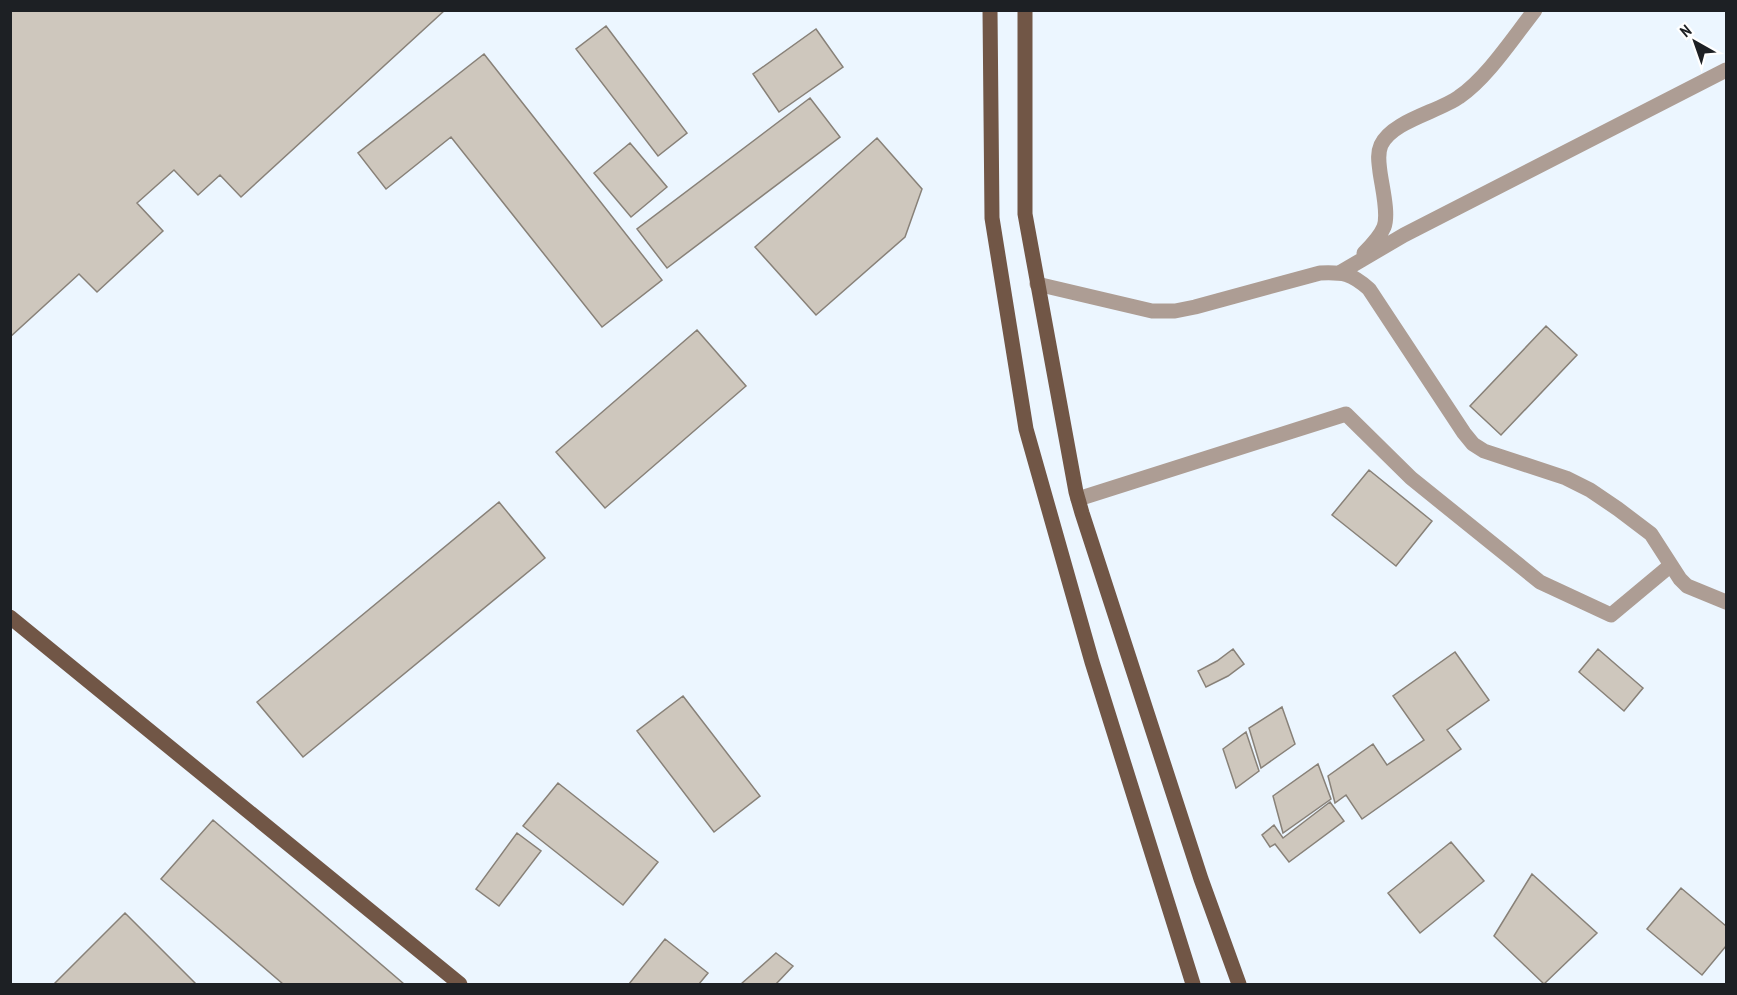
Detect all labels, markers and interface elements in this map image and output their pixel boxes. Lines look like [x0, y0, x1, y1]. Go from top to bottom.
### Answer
north arrow [1665, 12, 1725, 72]
text: N [1676, 20, 1695, 41]

